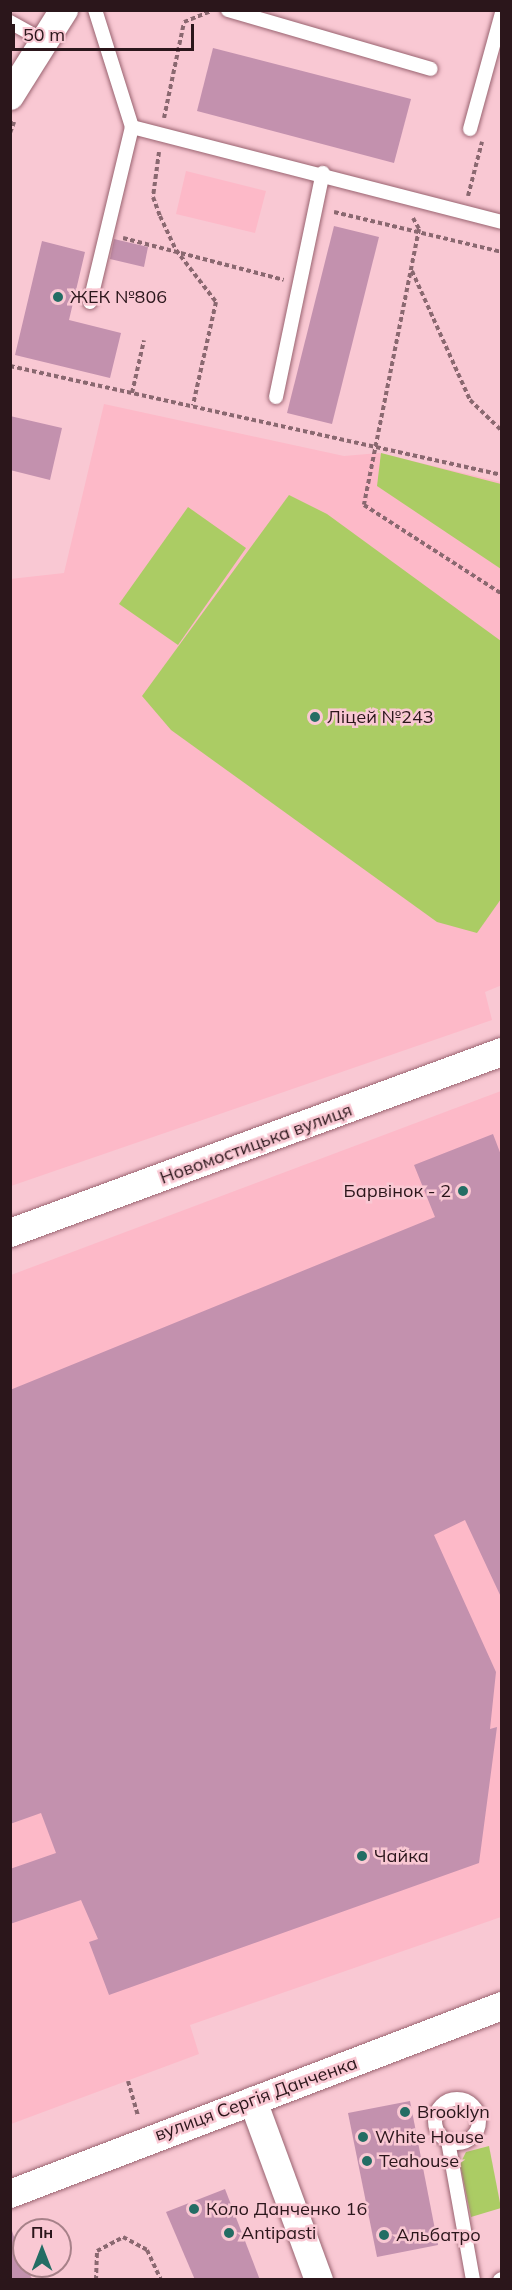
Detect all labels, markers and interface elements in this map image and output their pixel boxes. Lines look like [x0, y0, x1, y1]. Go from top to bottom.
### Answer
scale bar [15, 12, 196, 50]
text: 50 m [23, 23, 65, 46]
place label: ЖЕК №806 [70, 286, 167, 308]
marker: ЖЕК №806 [51, 290, 65, 304]
place label: Ліцей №243 [327, 706, 434, 728]
marker: Ліцей №243 [308, 710, 322, 724]
street label: Новомостицька вулиця [157, 1099, 355, 1189]
place label: Барвінок - 2 [344, 1180, 451, 1202]
marker: Барвінок - 2 [456, 1184, 470, 1198]
place label: Чайка [374, 1845, 429, 1867]
marker: Чайка [355, 1849, 369, 1863]
street label: вулиця Сергія Данченка [152, 2052, 360, 2146]
place label: Brooklyn [417, 2101, 490, 2123]
marker: Brooklyn [398, 2105, 412, 2119]
place label: White House [375, 2126, 484, 2148]
marker: White House [356, 2130, 370, 2144]
place label: Teahouse [379, 2150, 459, 2172]
marker: Teahouse [360, 2154, 374, 2168]
place label: Коло Данченко 16 [206, 2198, 367, 2220]
marker: Коло Данченко 16 [187, 2202, 201, 2216]
north arrow [12, 2218, 72, 2278]
text: Пн [31, 2222, 53, 2242]
place label: Antipasti [241, 2222, 316, 2244]
place label: Альбатро [396, 2224, 481, 2246]
marker: Antipasti [222, 2226, 236, 2240]
marker: Альбатро [377, 2228, 391, 2242]

